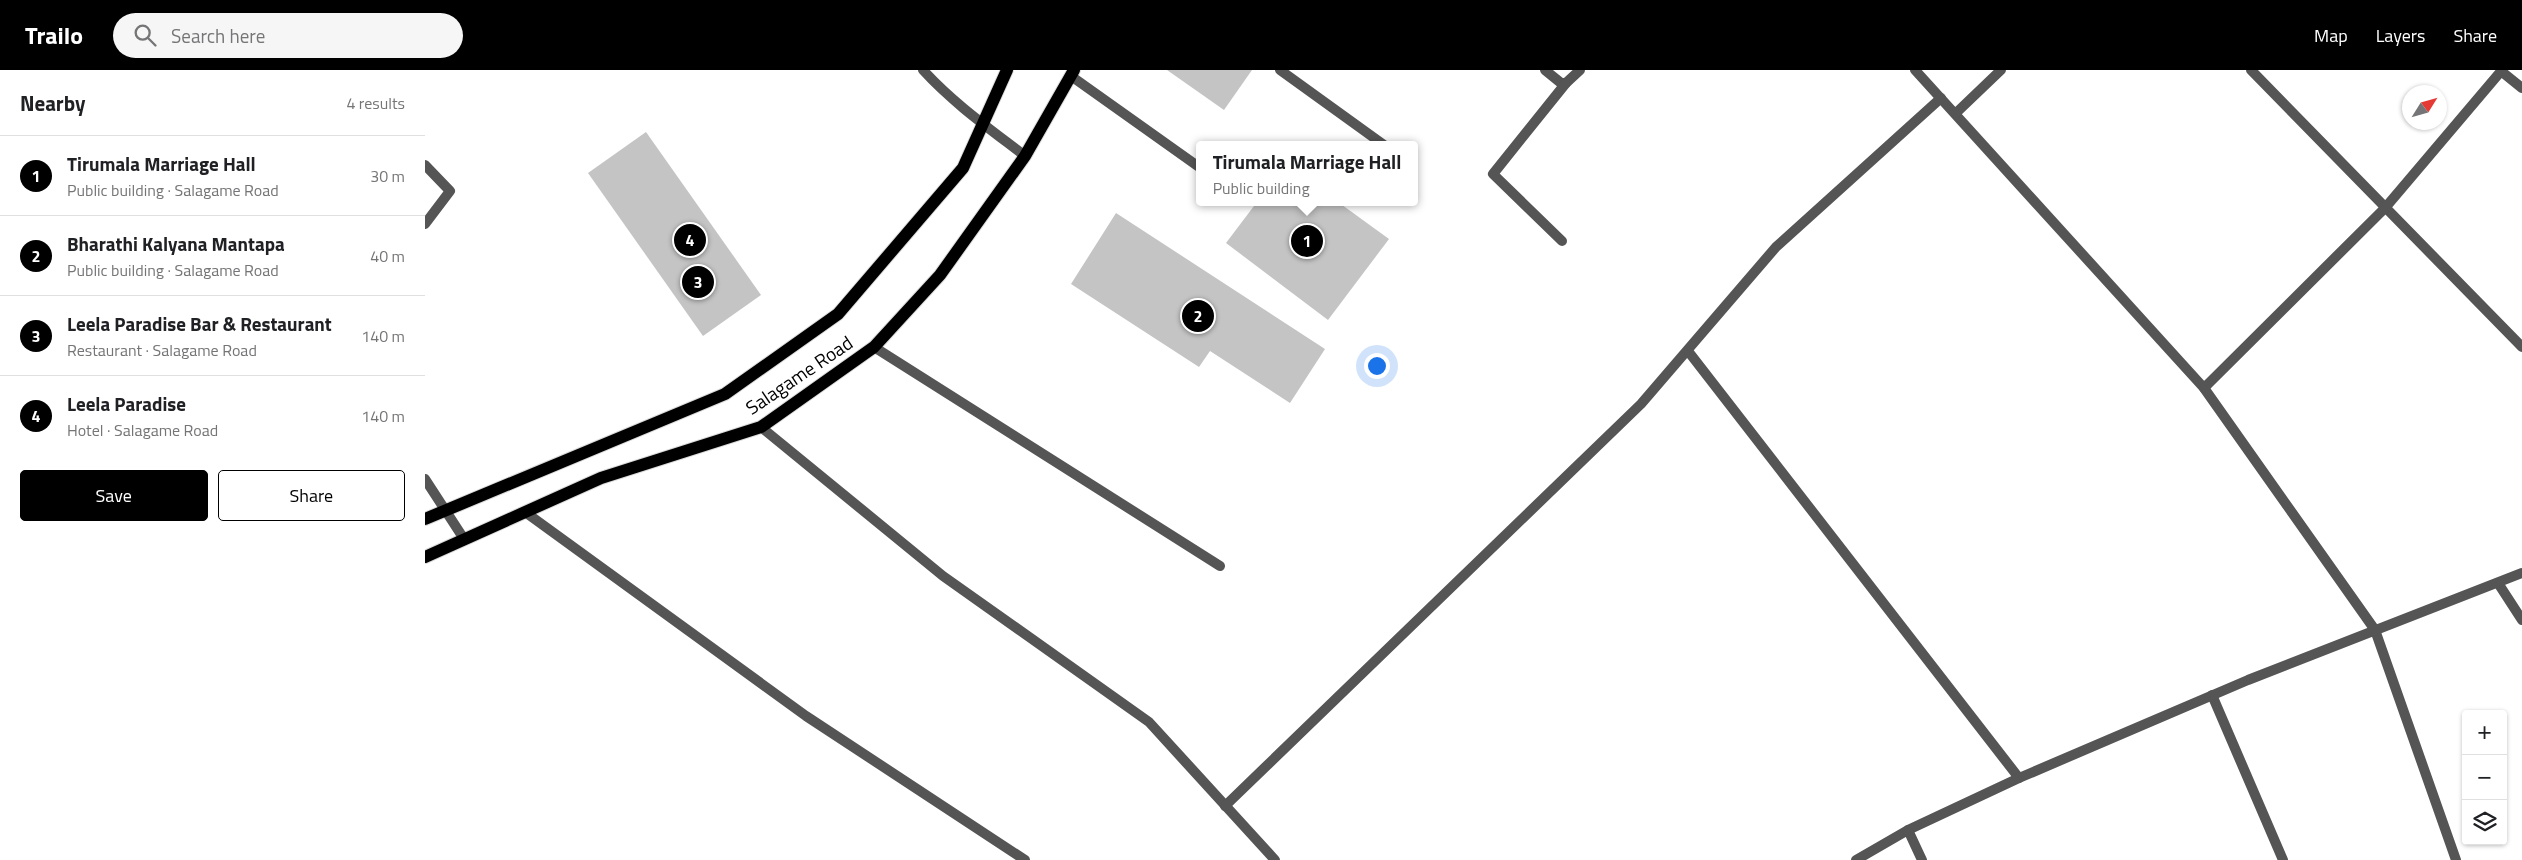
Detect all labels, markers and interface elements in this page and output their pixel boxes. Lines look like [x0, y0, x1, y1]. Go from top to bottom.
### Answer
search box [113, 13, 463, 58]
text: Trailo [25, 17, 83, 53]
icon: search [131, 21, 159, 49]
text: Search here [171, 21, 265, 50]
text: Map [2314, 22, 2348, 49]
text: Layers [2376, 22, 2425, 49]
text: Share [2453, 22, 2497, 49]
north arrow [2402, 85, 2447, 130]
text: Nearby [20, 87, 85, 119]
text: 4 results [346, 91, 405, 115]
popup [1196, 141, 1418, 206]
text: Tirumala Marriage Hall [1213, 147, 1401, 176]
text: Tirumala Marriage Hall [67, 149, 256, 178]
text: 1 [32, 164, 40, 188]
text: 30 m [370, 164, 405, 188]
text: Public building [1213, 176, 1310, 200]
text: Public building · Salagame Road [67, 178, 279, 202]
pin: 4 [674, 221, 706, 259]
pin: 1 [1291, 222, 1323, 260]
text: Bharathi Kalyana Mantapa [67, 229, 285, 258]
text: 2 [32, 244, 40, 268]
text: 40 m [370, 244, 405, 268]
text: Public building · Salagame Road [67, 258, 279, 282]
pin: 3 [682, 263, 714, 301]
pin: 2 [1182, 297, 1214, 335]
text: Leela Paradise Bar & Restaurant [67, 309, 332, 338]
text: 3 [32, 324, 40, 348]
text: 140 m [361, 324, 405, 348]
street label: Salagame Road [739, 328, 858, 421]
text: Restaurant · Salagame Road [67, 338, 257, 362]
your location [1364, 353, 1390, 379]
text: Leela Paradise [67, 389, 186, 418]
text: 4 [32, 404, 40, 428]
text: 140 m [361, 404, 405, 428]
text: Hotel · Salagame Road [67, 418, 218, 442]
button: Save [20, 470, 208, 521]
button: Share [218, 470, 405, 521]
map controls [2462, 710, 2507, 845]
button: + [2462, 710, 2507, 755]
button: − [2462, 755, 2507, 800]
button: layers [2462, 800, 2507, 845]

